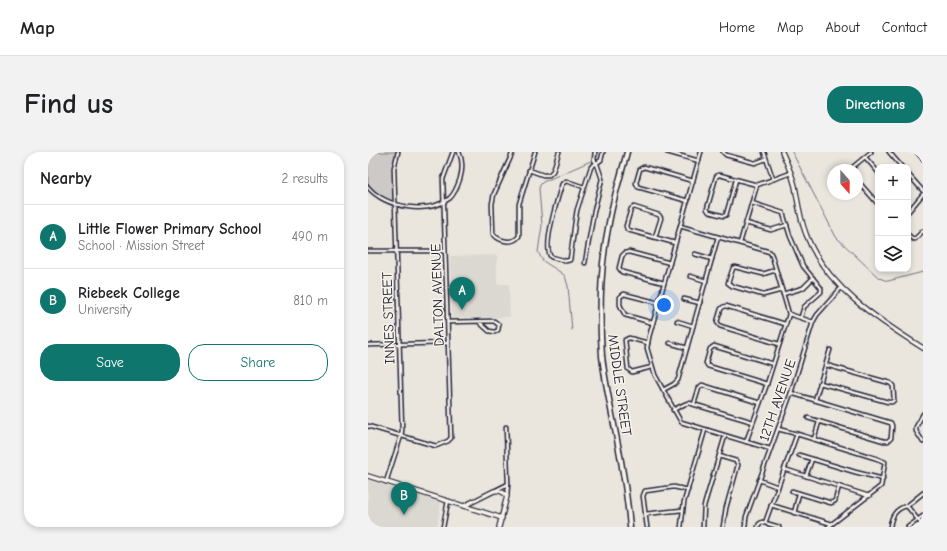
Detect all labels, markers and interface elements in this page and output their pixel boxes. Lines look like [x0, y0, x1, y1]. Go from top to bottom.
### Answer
text: Map [20, 17, 55, 39]
text: Home [719, 19, 755, 36]
text: Map [777, 19, 803, 36]
text: About [825, 19, 860, 36]
text: Contact [882, 19, 927, 36]
button: Directions [827, 86, 923, 123]
text: Find us [24, 88, 113, 120]
north arrow [827, 164, 863, 200]
map controls [875, 164, 911, 272]
button: + [875, 164, 911, 200]
text: Nearby [40, 169, 91, 188]
text: 2 results [281, 171, 328, 186]
button: − [875, 200, 911, 236]
text: Little Flower Primary School [78, 220, 262, 238]
text: A [49, 229, 57, 244]
text: 490 m [292, 229, 328, 244]
button: layers [875, 236, 911, 272]
text: School · Mission Street [78, 238, 205, 253]
street label: DALTON AVENUE [427, 243, 448, 347]
street label: INNES STREET [378, 271, 399, 364]
pin: A [449, 277, 475, 310]
text: Riebeek College [78, 284, 180, 302]
text: B [49, 293, 57, 308]
text: 810 m [293, 293, 328, 308]
your location [654, 295, 674, 315]
text: University [78, 302, 132, 317]
street label: MIDDLE STREET [604, 333, 635, 438]
button: Save [40, 344, 180, 381]
button: Share [188, 344, 328, 381]
street label: 12TH AVENUE [755, 357, 799, 443]
pin: B [391, 482, 417, 515]

